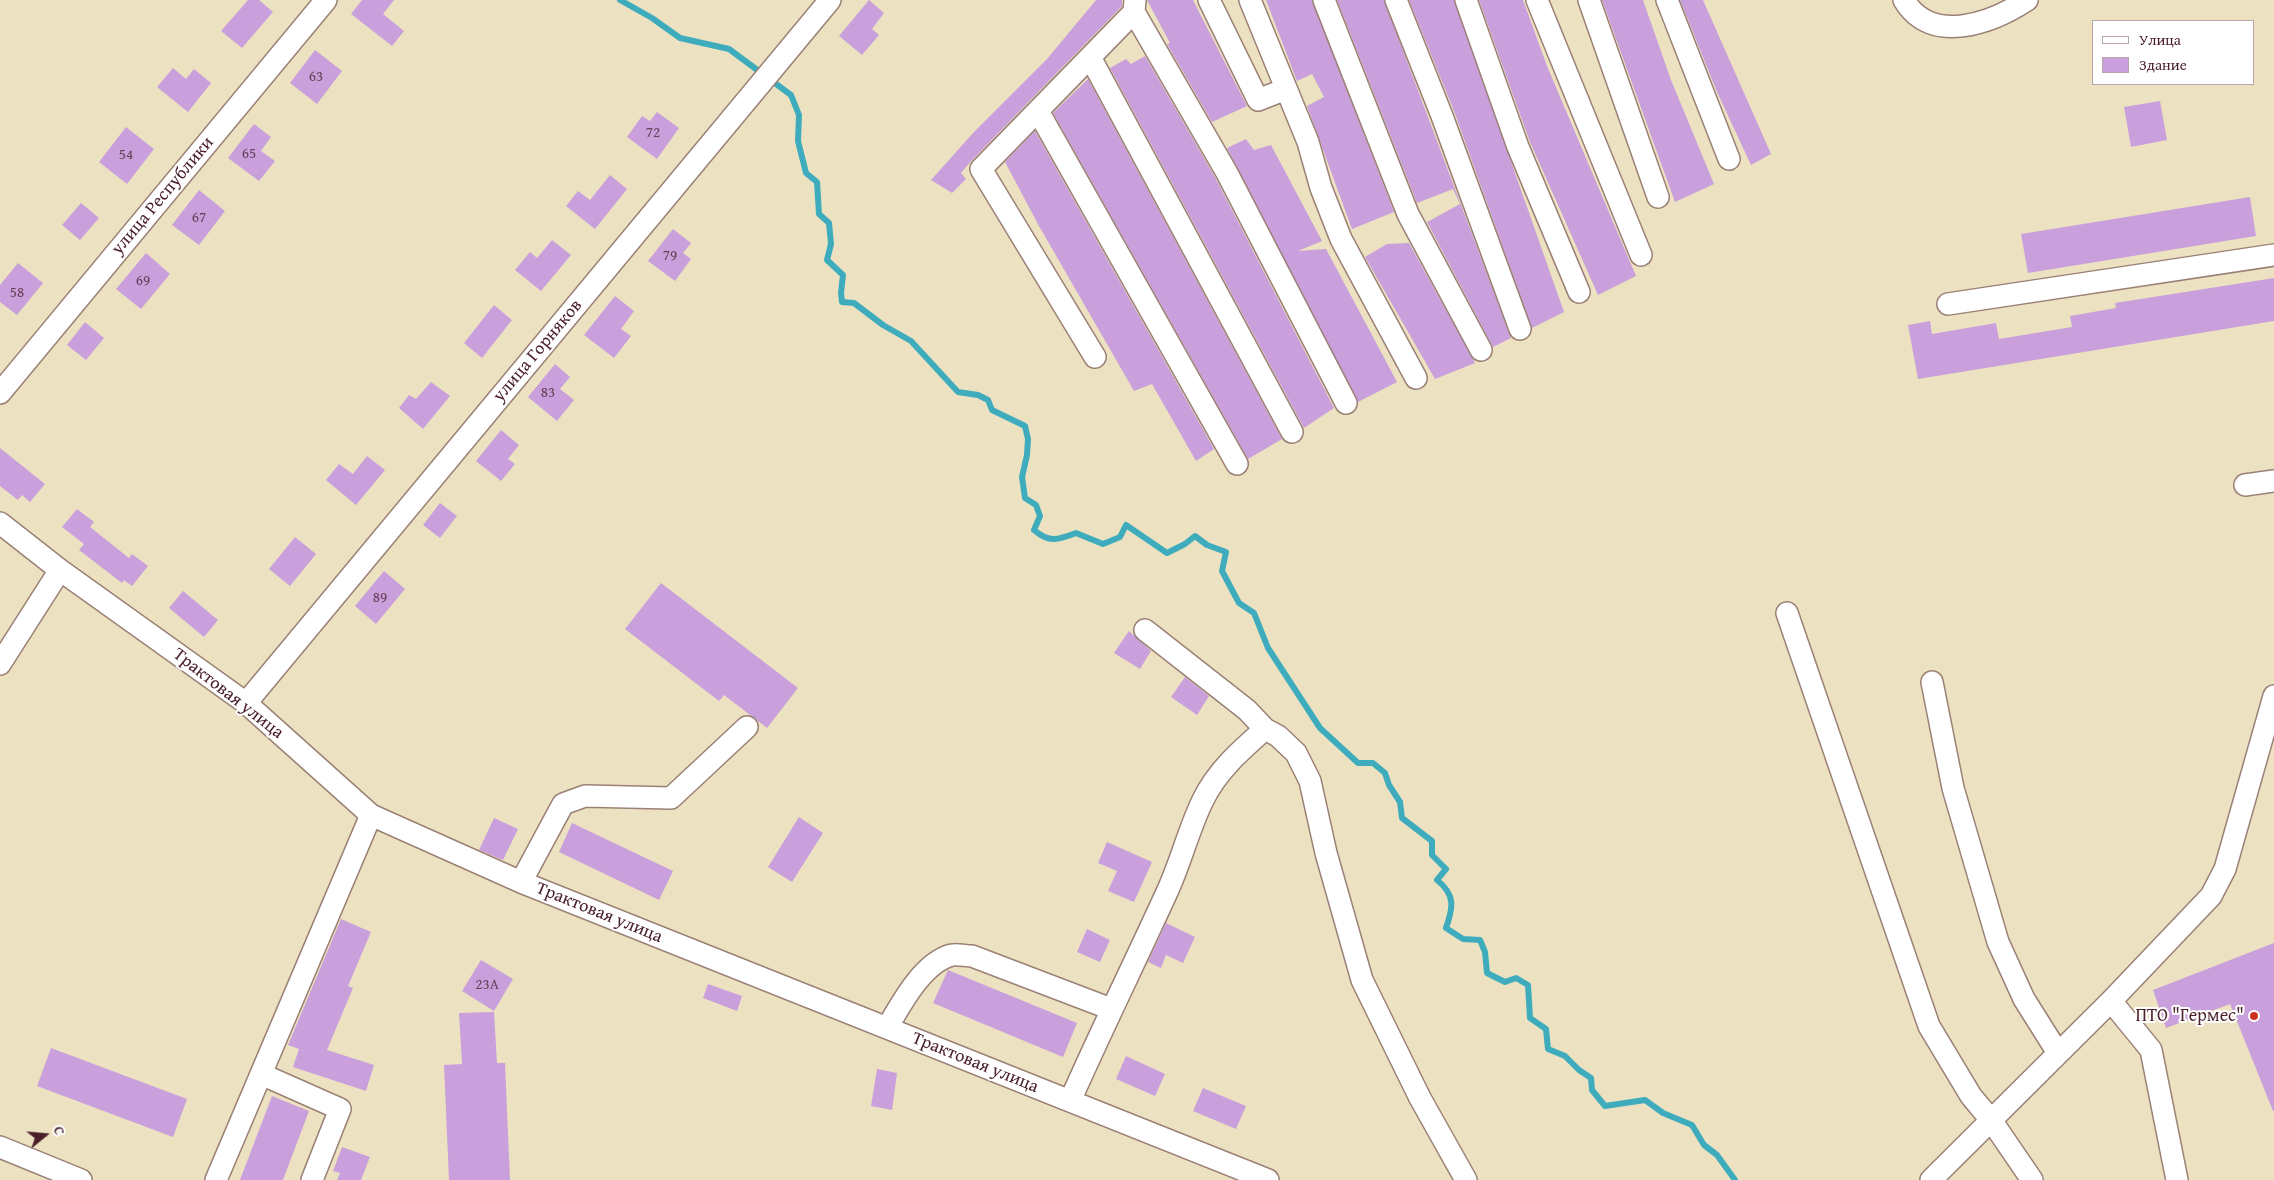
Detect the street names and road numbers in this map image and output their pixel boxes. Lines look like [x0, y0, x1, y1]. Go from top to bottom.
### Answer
street label: улица Республики [107, 132, 219, 260]
street label: улица Горняков [489, 295, 587, 407]
street label: Трактовая улица [168, 644, 288, 744]
street label: Трактовая улица [533, 878, 665, 948]
street label: Трактовая улица [909, 1028, 1041, 1098]

